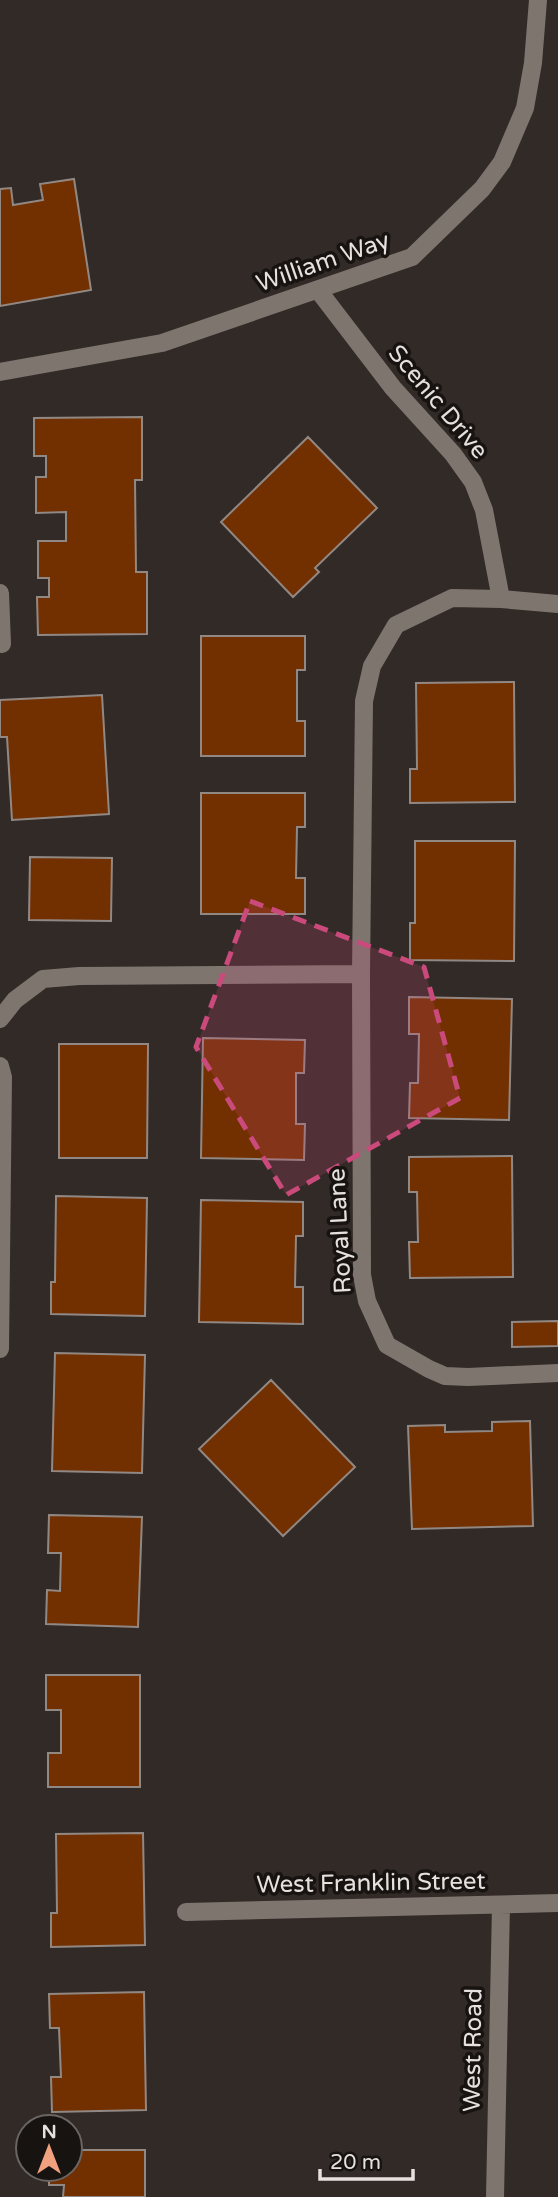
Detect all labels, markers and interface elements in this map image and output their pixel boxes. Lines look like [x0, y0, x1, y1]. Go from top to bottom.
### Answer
street label: William Way [252, 226, 394, 298]
street label: Scenic Drive [382, 339, 494, 465]
street label: Royal Lane [322, 1168, 358, 1294]
street label: West Franklin Street [256, 1867, 486, 1899]
street label: West Road [457, 1988, 489, 2112]
north arrow [14, 2113, 84, 2183]
text: N [41, 2121, 57, 2143]
scale bar [320, 2138, 413, 2182]
text: 20 m [330, 2150, 381, 2175]

